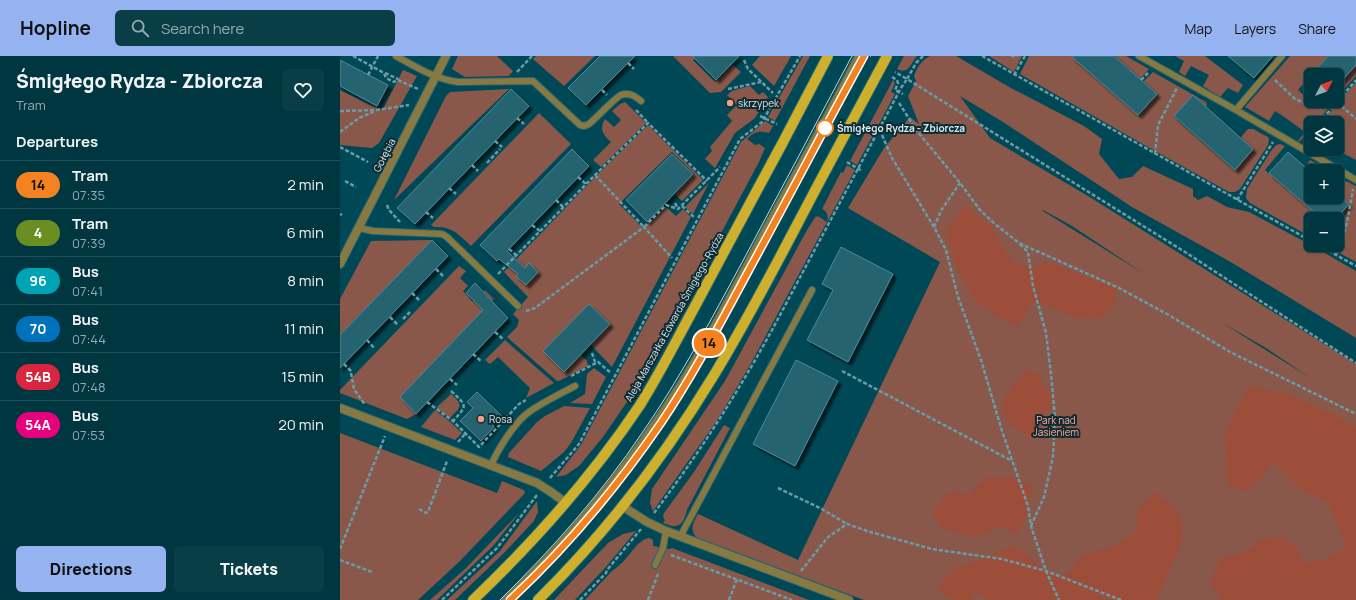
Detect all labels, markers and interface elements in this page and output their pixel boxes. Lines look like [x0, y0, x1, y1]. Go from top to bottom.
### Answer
search box [115, 10, 395, 46]
text: Hopline [20, 15, 91, 41]
icon: search [129, 17, 151, 39]
text: Search here [161, 18, 244, 39]
text: Map [1184, 19, 1212, 38]
text: Layers [1234, 19, 1276, 38]
text: Share [1298, 19, 1336, 38]
text: Śmigłego Rydza - Zbiorcza [16, 68, 263, 94]
north arrow [1304, 68, 1344, 108]
map controls [1304, 68, 1344, 252]
button: heart [282, 69, 324, 111]
text: Tram [16, 96, 46, 114]
place label: skrzypek [738, 96, 780, 110]
marker: skrzypek [725, 98, 735, 108]
button: layers [1304, 116, 1344, 156]
marker: Śmigłego Rydza - Zbiorcza [816, 119, 834, 137]
place label: Śmigłego Rydza - Zbiorcza [837, 121, 965, 135]
text: Departures [16, 131, 98, 152]
street label: Gołębia [370, 136, 398, 174]
button: + [1304, 164, 1344, 204]
text: Tram [72, 165, 108, 186]
text: 2 min [287, 174, 324, 195]
text: 14 [31, 175, 45, 194]
text: 07:35 [72, 186, 105, 204]
button: − [1304, 212, 1344, 252]
text: Tram [72, 213, 108, 234]
text: 6 min [287, 222, 324, 243]
text: 4 [34, 223, 42, 242]
street label: Aleja Marszałka Edwarda Śmigłego-Rydza [621, 230, 727, 404]
text: 07:39 [72, 234, 106, 252]
text: Bus [72, 261, 99, 282]
text: 8 min [287, 270, 324, 291]
text: 96 [29, 271, 47, 290]
text: 07:41 [72, 282, 103, 300]
text: Bus [72, 309, 99, 330]
text: 11 min [284, 318, 324, 339]
text: 70 [30, 319, 46, 338]
text: 07:44 [72, 330, 106, 348]
line badge: 14 [691, 330, 727, 356]
text: 14 [702, 333, 716, 352]
text: Bus [72, 357, 99, 378]
text: 15 min [281, 366, 324, 387]
text: 54B [25, 367, 51, 386]
text: 07:48 [72, 378, 106, 396]
text: Bus [72, 405, 99, 426]
place label: Rosa [489, 412, 512, 426]
park label: Park nad Jasieniem [1033, 413, 1079, 439]
text: 20 min [278, 414, 324, 435]
marker: Rosa [476, 414, 486, 424]
text: 54A [25, 415, 51, 434]
text: 07:53 [72, 426, 105, 444]
button: Directions [16, 546, 166, 592]
button: Tickets [174, 546, 324, 592]

